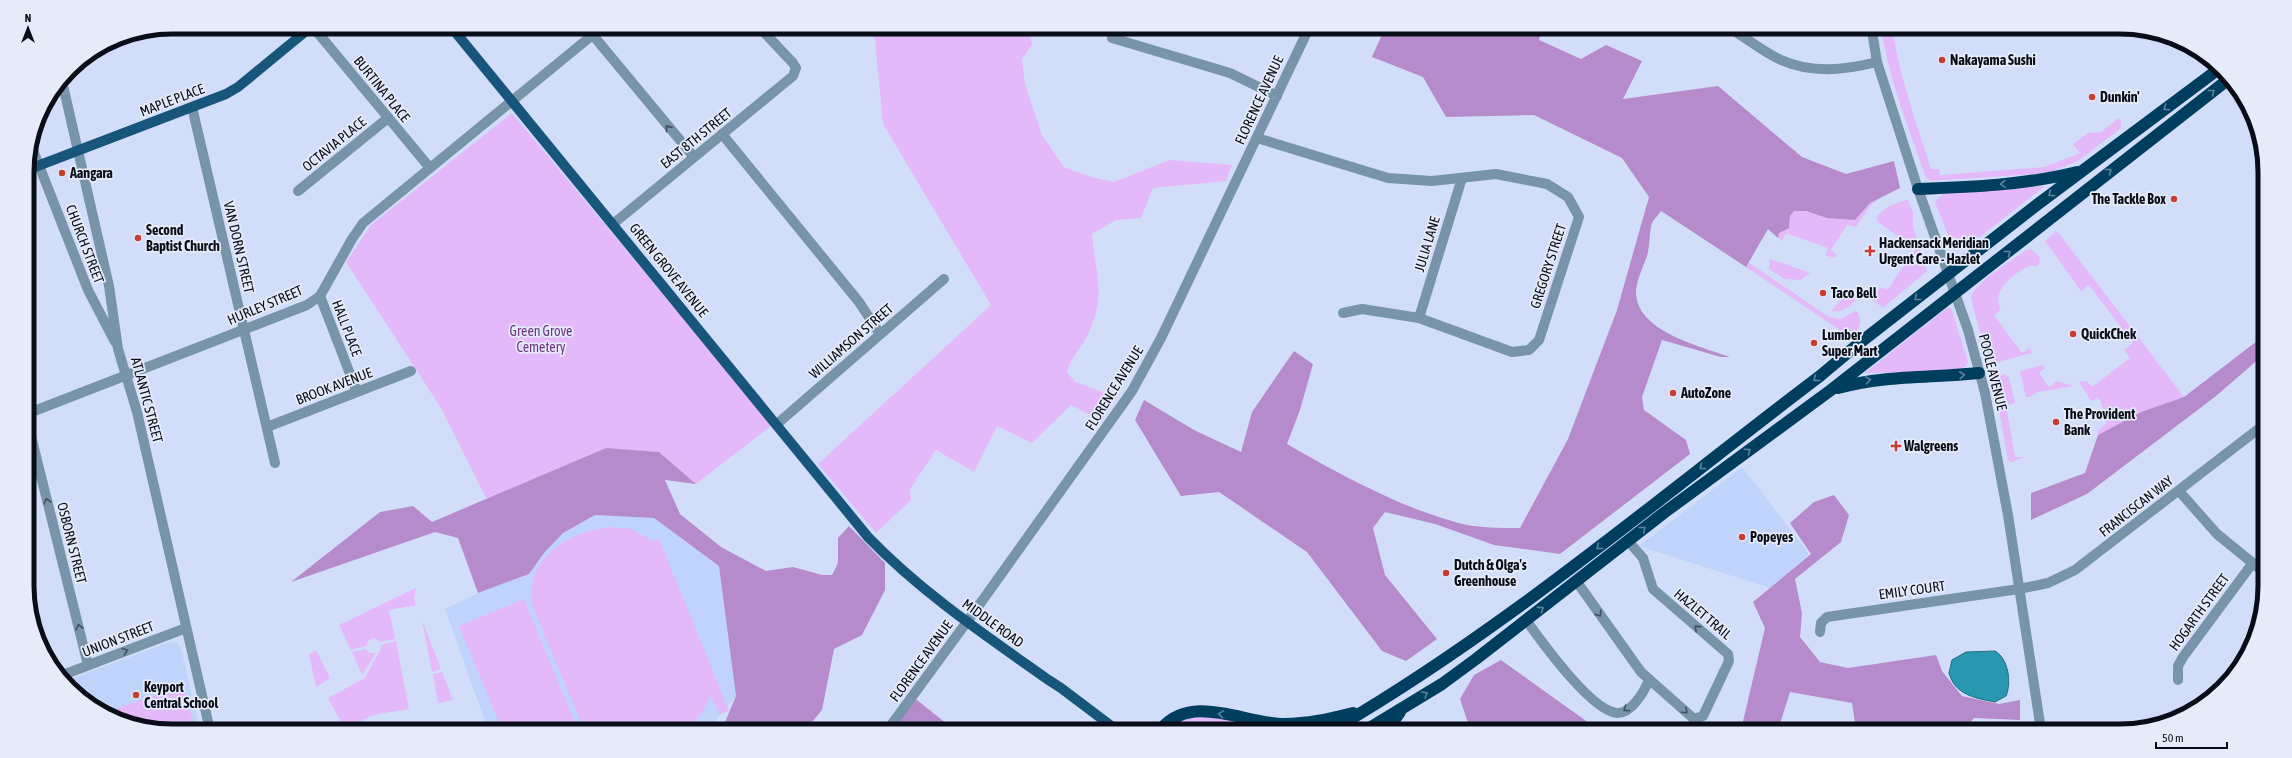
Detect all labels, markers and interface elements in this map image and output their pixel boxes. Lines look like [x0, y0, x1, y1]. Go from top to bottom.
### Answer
north arrow [8, 8, 48, 48]
text: N [25, 12, 31, 24]
place label: Nakayama Sushi [1950, 52, 2036, 68]
street label: BURTINA PLACE [351, 53, 413, 125]
street label: FLORENCE AVENUE [1231, 53, 1287, 147]
marker: Nakayama Sushi [1937, 55, 1947, 65]
street label: MAPLE PLACE [137, 80, 207, 120]
place label: Dunkin' [2100, 89, 2140, 105]
one-way arrow [2207, 90, 2214, 97]
marker: Dunkin' [2087, 92, 2097, 102]
one-way arrow [2163, 103, 2170, 111]
street label: EAST 8TH STREET [657, 105, 735, 171]
street label: OCTAVIA PLACE [299, 113, 369, 175]
one-way arrow [666, 125, 673, 132]
place label: Aangara [69, 165, 113, 181]
marker: Aangara [57, 168, 67, 178]
one-way arrow [2104, 169, 2111, 176]
one-way arrow [2000, 180, 2006, 189]
one-way arrow [2048, 190, 2055, 197]
place label: The Tackle Box [2091, 191, 2166, 207]
marker: The Tackle Box [2169, 194, 2179, 204]
street label: VAN DORN STREET [221, 199, 257, 295]
street label: CHURCH STREET [63, 202, 107, 286]
street label: JULIA LANE [1411, 214, 1443, 274]
street label: GREEN GROVE AVENUE [626, 220, 712, 320]
place label: Second Baptist Church [146, 222, 220, 254]
street label: GREGORY STREET [1527, 222, 1569, 310]
marker: Second Baptist Church [133, 233, 143, 243]
place label: Hackensack Meridian Urgent Care - Hazlet [1879, 235, 1989, 267]
marker: Hackensack Meridian Urgent Care - Hazlet [1864, 245, 1876, 257]
one-way arrow [2003, 251, 2010, 258]
street label: HURLEY STREET [225, 282, 305, 328]
place label: Taco Bell [1831, 285, 1877, 301]
marker: Taco Bell [1818, 288, 1828, 298]
one-way arrow [1914, 293, 1921, 301]
street label: HALL PLACE [329, 298, 365, 359]
street label: WILLIAMSON STREET [806, 300, 896, 382]
park label: Green Grove Cemetery [510, 323, 572, 355]
place label: QuickChek [2081, 326, 2137, 342]
place label: Lumber Super Mart [1822, 327, 1878, 359]
marker: QuickChek [2068, 329, 2078, 339]
street label: POOLE AVENUE [1976, 332, 2010, 412]
marker: Lumber Super Mart [1809, 338, 1819, 348]
street label: FLORENCE AVENUE [1082, 343, 1146, 433]
street label: ATLANTIC STREET [128, 355, 166, 445]
street label: BROOK AVENUE [294, 364, 374, 408]
one-way arrow [1959, 370, 1965, 379]
one-way arrow [1813, 375, 1820, 382]
one-way arrow [1865, 377, 1872, 385]
place label: AutoZone [1680, 385, 1731, 401]
marker: AutoZone [1668, 388, 1678, 398]
place label: The Provident Bank [2064, 406, 2135, 438]
marker: The Provident Bank [2051, 417, 2061, 427]
place label: Walgreens [1903, 438, 1958, 454]
marker: Walgreens [1891, 441, 1901, 451]
one-way arrow [1744, 448, 1751, 456]
one-way arrow [1699, 462, 1706, 469]
street label: FRANCISCAN WAY [2096, 472, 2177, 540]
one-way arrow [43, 498, 52, 505]
street label: OSBORN STREET [54, 501, 90, 585]
one-way arrow [1639, 526, 1646, 533]
place label: Popeyes [1750, 529, 1793, 545]
marker: Popeyes [1737, 532, 1747, 542]
one-way arrow [1596, 542, 1603, 549]
place label: Dutch & Olga's Greenhouse [1454, 557, 1527, 589]
marker: Dutch & Olga's Greenhouse [1441, 568, 1451, 578]
street label: HOGARTH STREET [2166, 571, 2232, 653]
street label: EMILY COURT [1878, 577, 1946, 603]
street label: HAZLET TRAIL [1671, 585, 1735, 643]
street label: MIDDLE ROAD [959, 595, 1027, 651]
one-way arrow [1536, 606, 1543, 613]
one-way arrow [1594, 610, 1601, 617]
street label: FLORENCE AVENUE [886, 617, 956, 705]
street label: UNION STREET [80, 618, 156, 660]
one-way arrow [75, 624, 84, 631]
one-way arrow [1695, 626, 1702, 633]
one-way arrow [121, 647, 128, 656]
place label: Keyport Central School [144, 679, 218, 711]
marker: Keyport Central School [131, 690, 141, 700]
one-way arrow [1421, 692, 1428, 699]
one-way arrow [1623, 704, 1630, 712]
one-way arrow [1680, 706, 1688, 713]
one-way arrow [1218, 710, 1224, 719]
scale bar [2156, 724, 2227, 750]
text: 50 m [2162, 731, 2184, 745]

